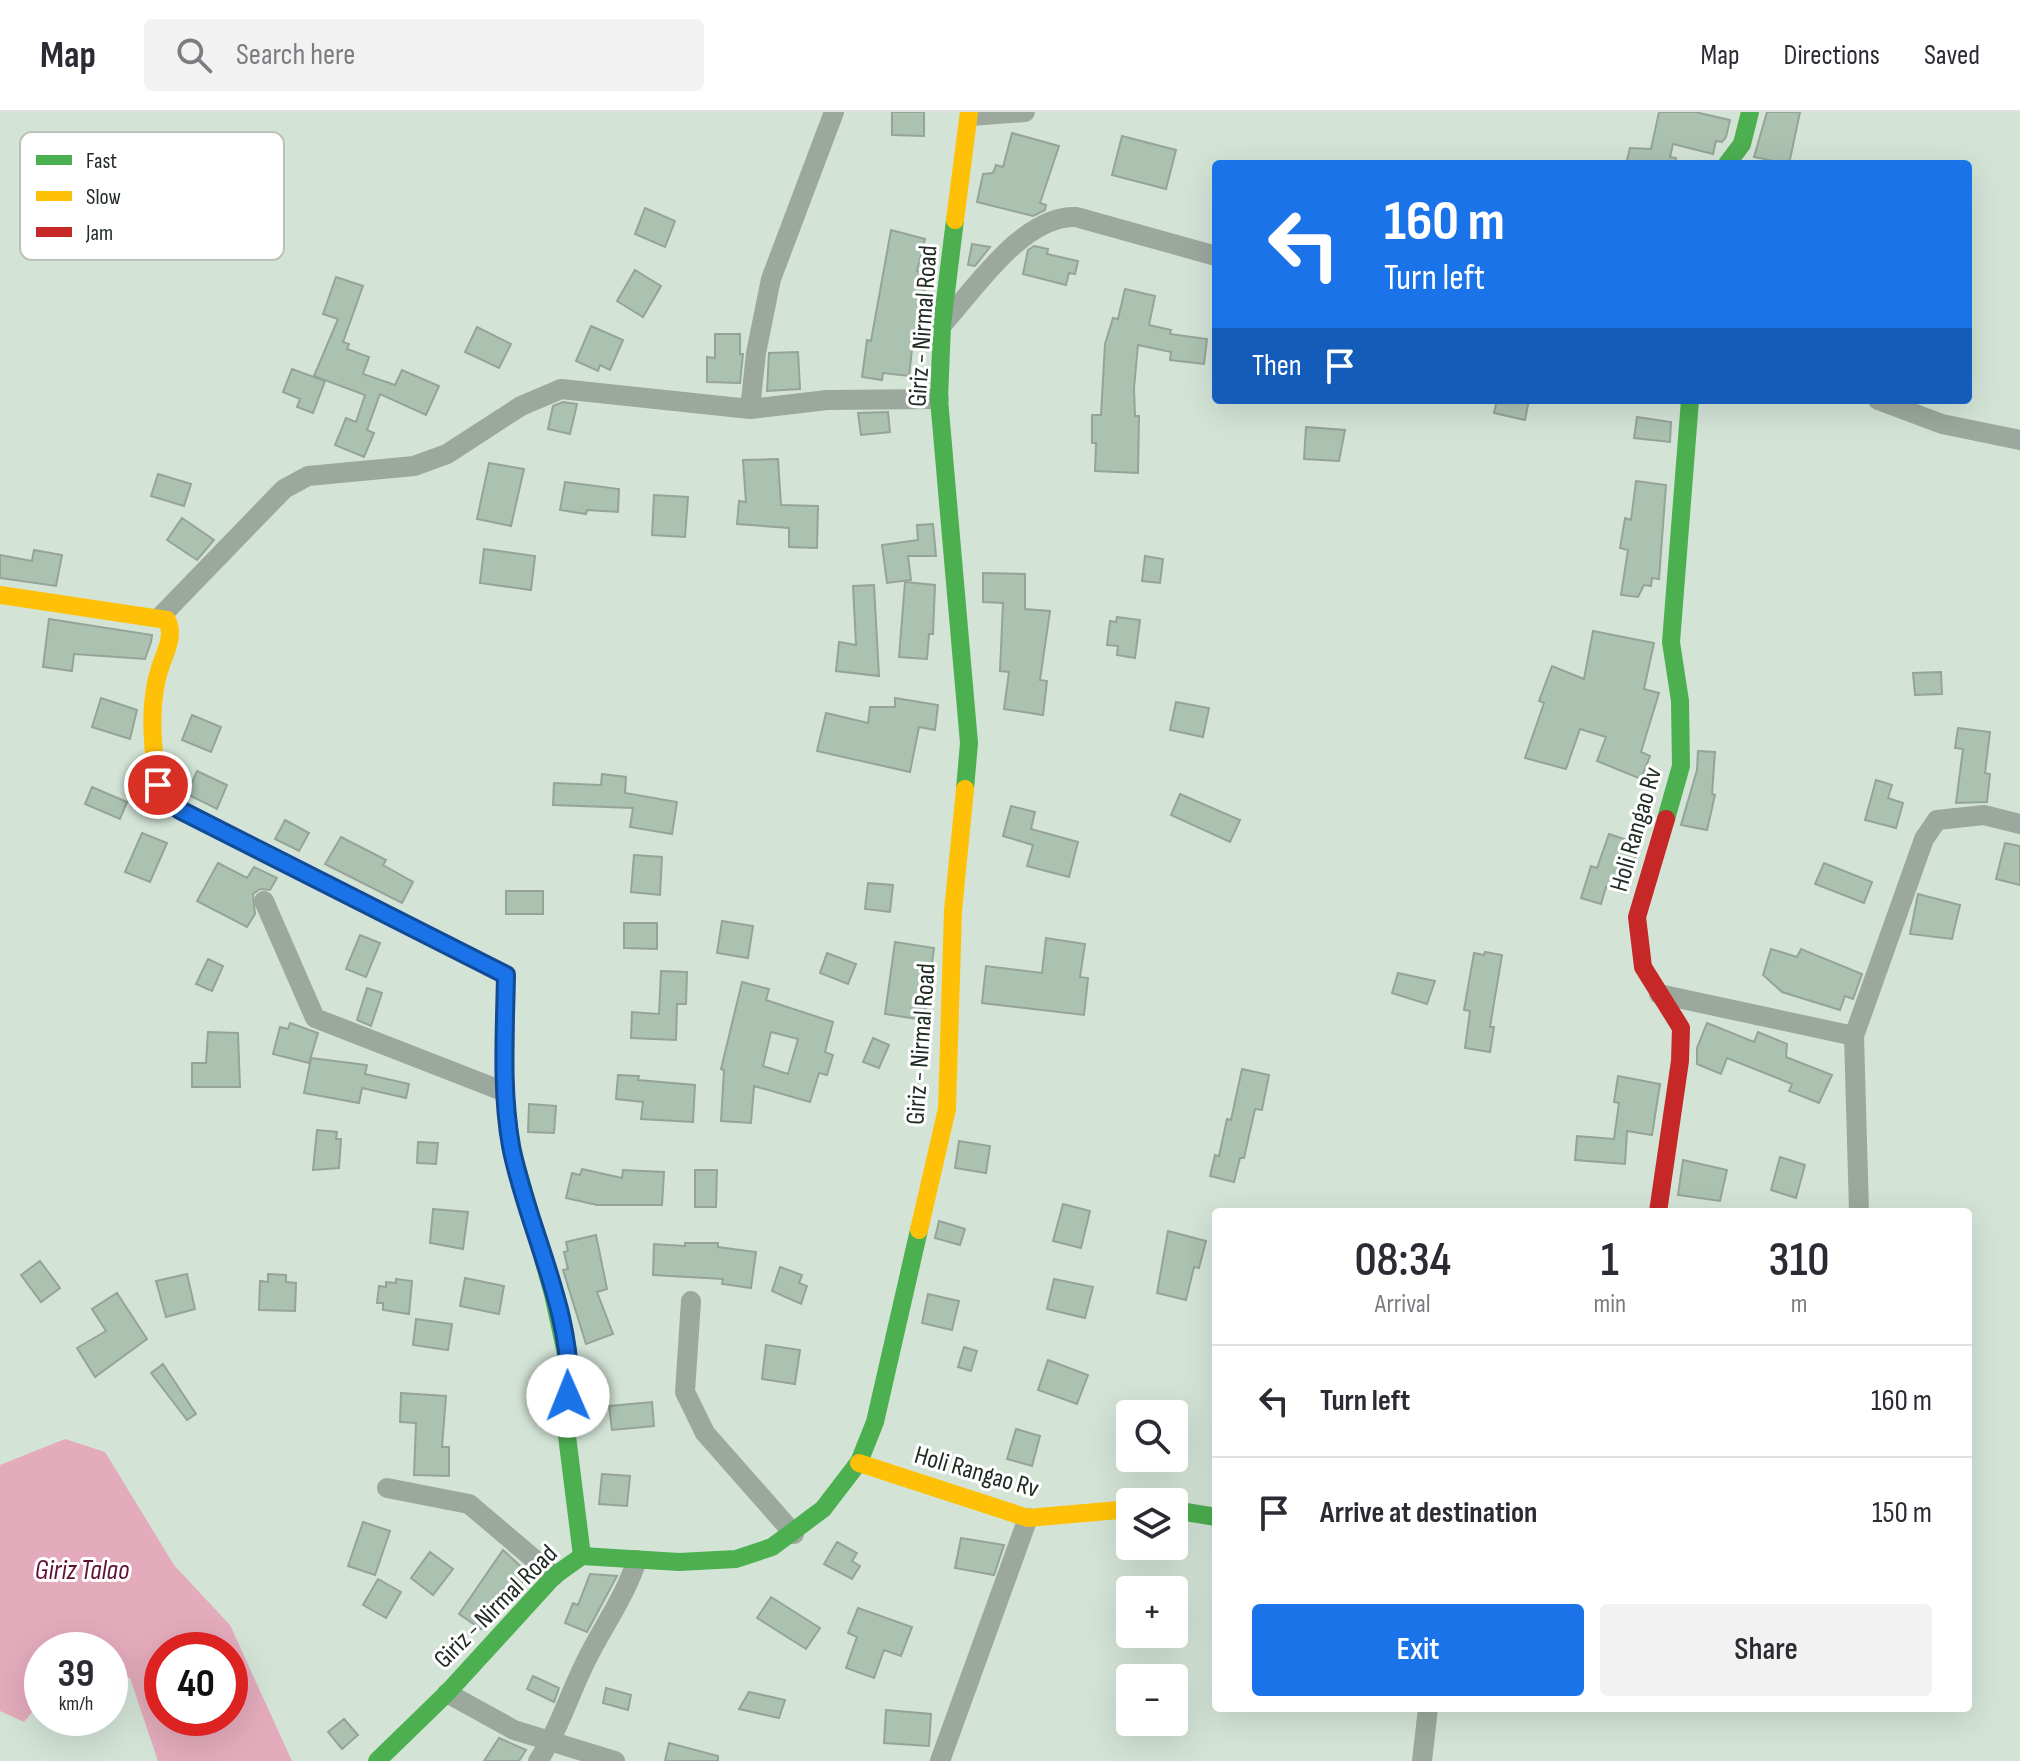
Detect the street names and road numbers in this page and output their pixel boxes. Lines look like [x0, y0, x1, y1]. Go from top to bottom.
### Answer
street label: Giriz - Nirmal Road [902, 244, 945, 408]
street label: Holi Rangao Rv [1604, 764, 1669, 895]
street label: Giriz - Nirmal Road [900, 962, 943, 1126]
street label: Holi Rangao Rv [911, 1440, 1042, 1505]
street label: Giriz - Nirmal Road [428, 1539, 564, 1675]

